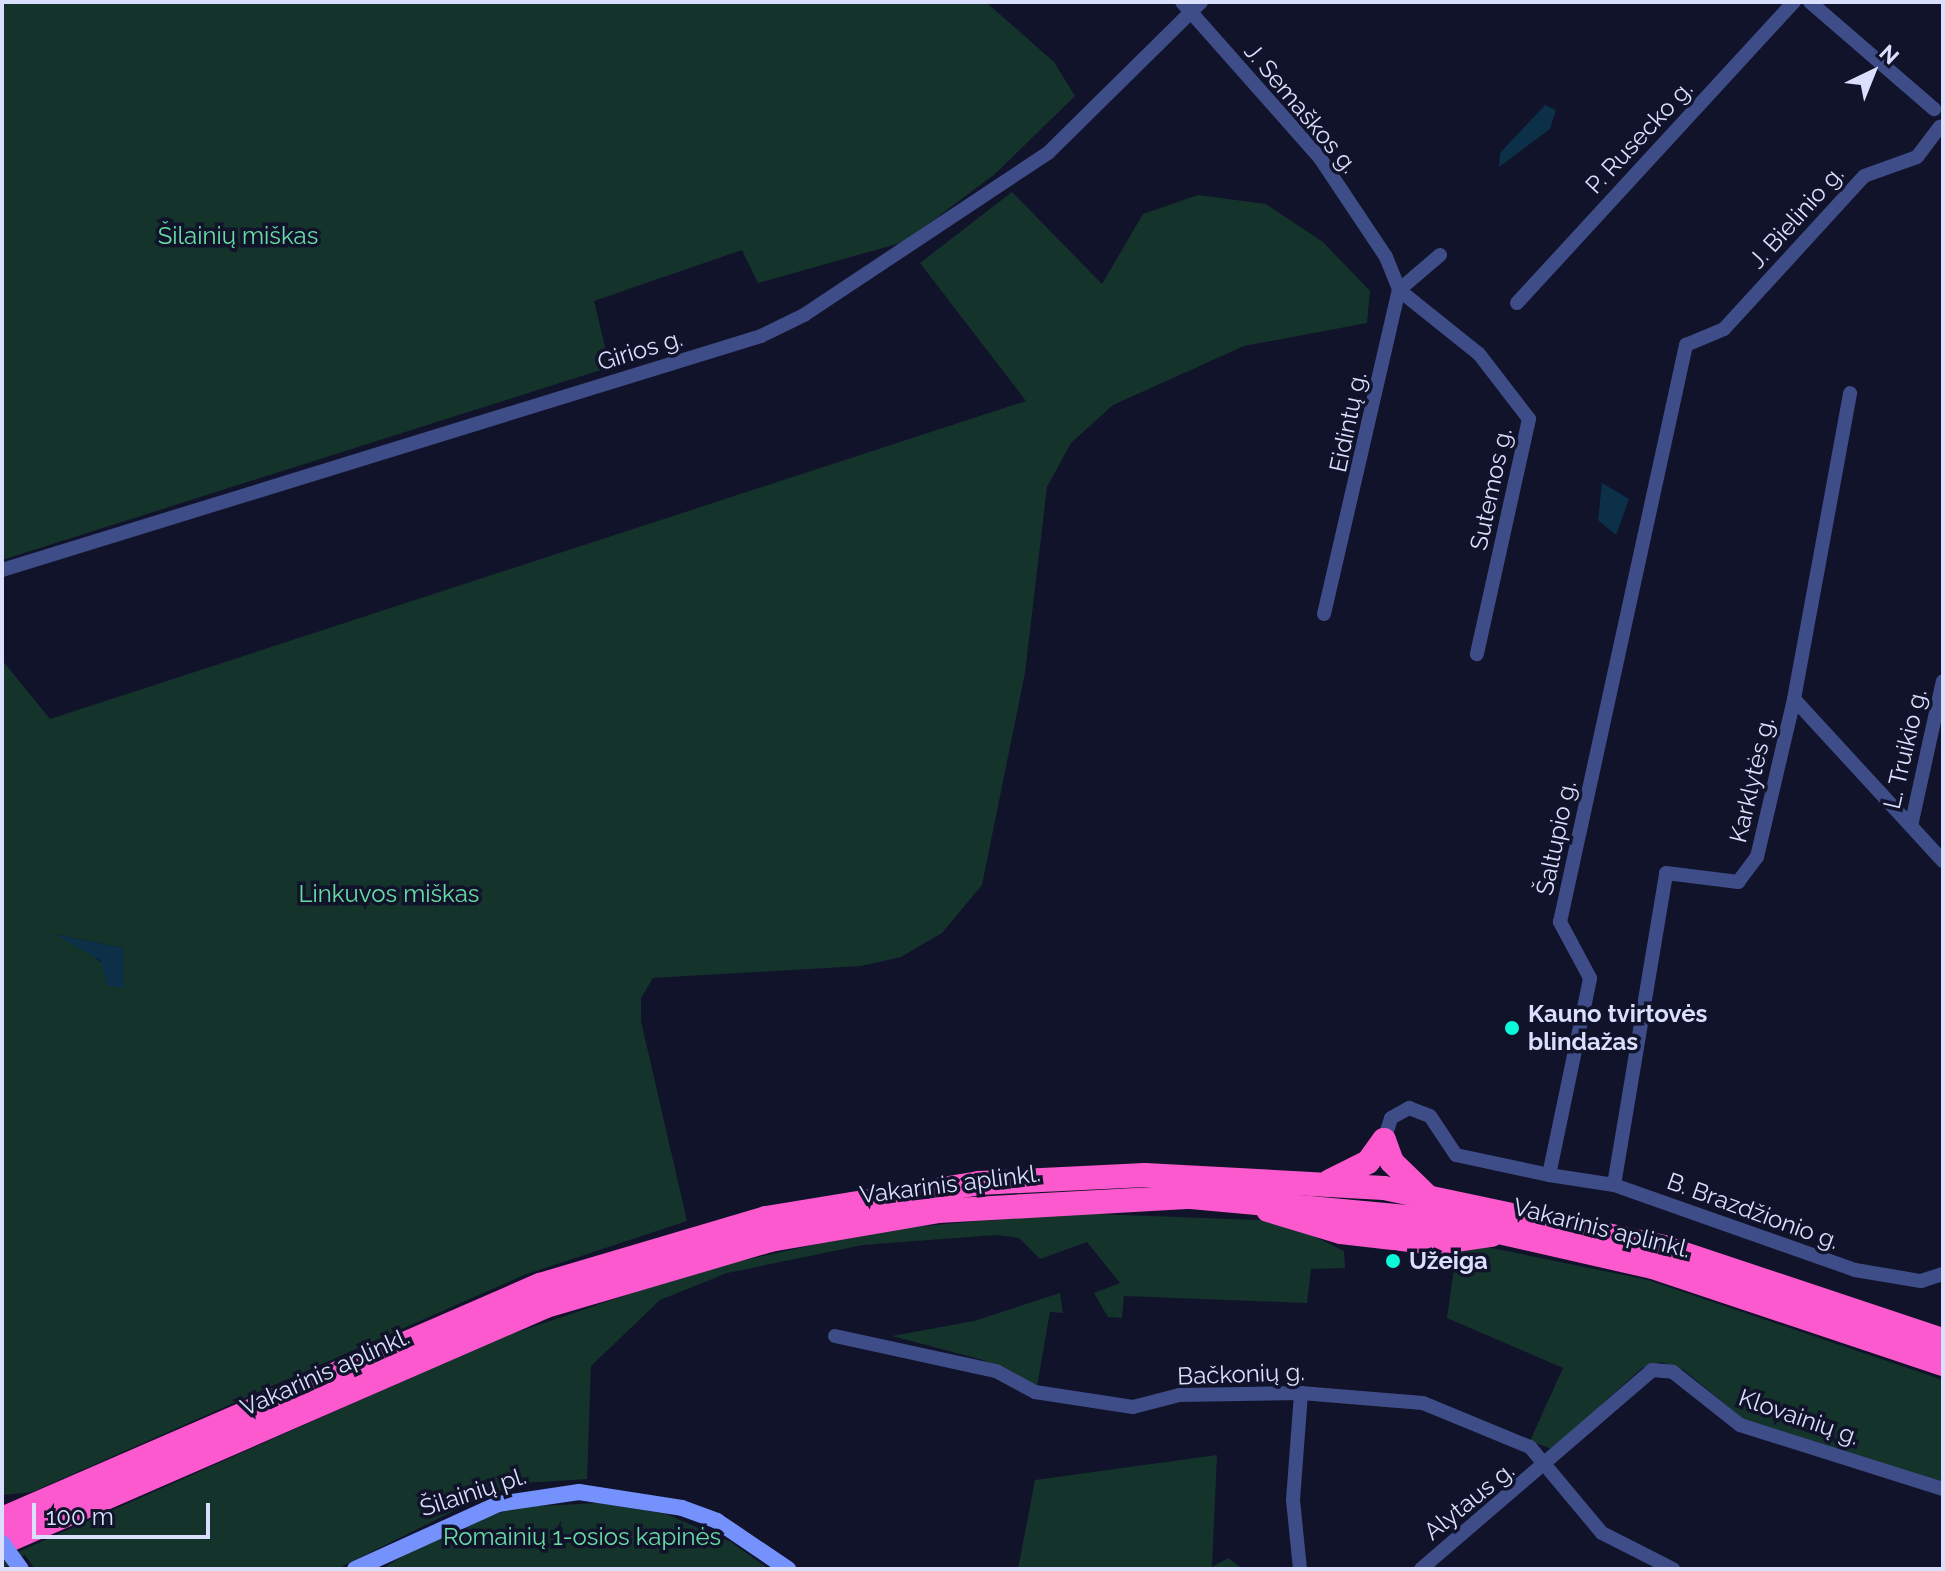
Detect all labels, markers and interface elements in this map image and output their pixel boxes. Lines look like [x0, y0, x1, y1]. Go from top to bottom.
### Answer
north arrow [1833, 32, 1913, 112]
street label: J. Semaškos g. [1238, 37, 1364, 179]
text: N [1874, 39, 1904, 70]
street label: P. Rusecko g. [1579, 75, 1699, 199]
street label: J. Bielinio g. [1742, 160, 1850, 274]
park label: Šilainių miškas [158, 222, 318, 250]
street label: Girios g. [594, 323, 686, 377]
street label: Eidintų g. [1323, 369, 1373, 475]
street label: Sutemos g. [1464, 425, 1518, 553]
street label: L. Truikio g. [1877, 686, 1933, 812]
street label: Karklytės g. [1724, 715, 1780, 845]
street label: Šaltupio g. [1530, 778, 1582, 898]
park label: Linkuvos miškas [299, 880, 479, 908]
place label: Kauno tvirtovės blindažas [1528, 1000, 1707, 1056]
marker: Kauno tvirtovės blindažas [1503, 1019, 1521, 1037]
street label: Vakarinis aplinkl. [858, 1159, 1042, 1209]
street label: B. Brazdžionio g. [1663, 1167, 1843, 1255]
street label: Vakarinis aplinkl. [1510, 1192, 1694, 1264]
place label: Užeiga [1409, 1247, 1488, 1275]
marker: Užeiga [1384, 1252, 1402, 1270]
street label: Vakarinis aplinkl. [236, 1322, 414, 1422]
street label: Bačkonių g. [1177, 1357, 1305, 1391]
street label: Klovainių g. [1735, 1383, 1863, 1451]
street label: Alytaus g. [1418, 1456, 1520, 1546]
street label: Šilainių pl. [416, 1461, 530, 1523]
scale bar [36, 1487, 214, 1537]
text: 100 m [46, 1502, 114, 1531]
park label: Romainių 1-osios kapinės [443, 1523, 721, 1551]

